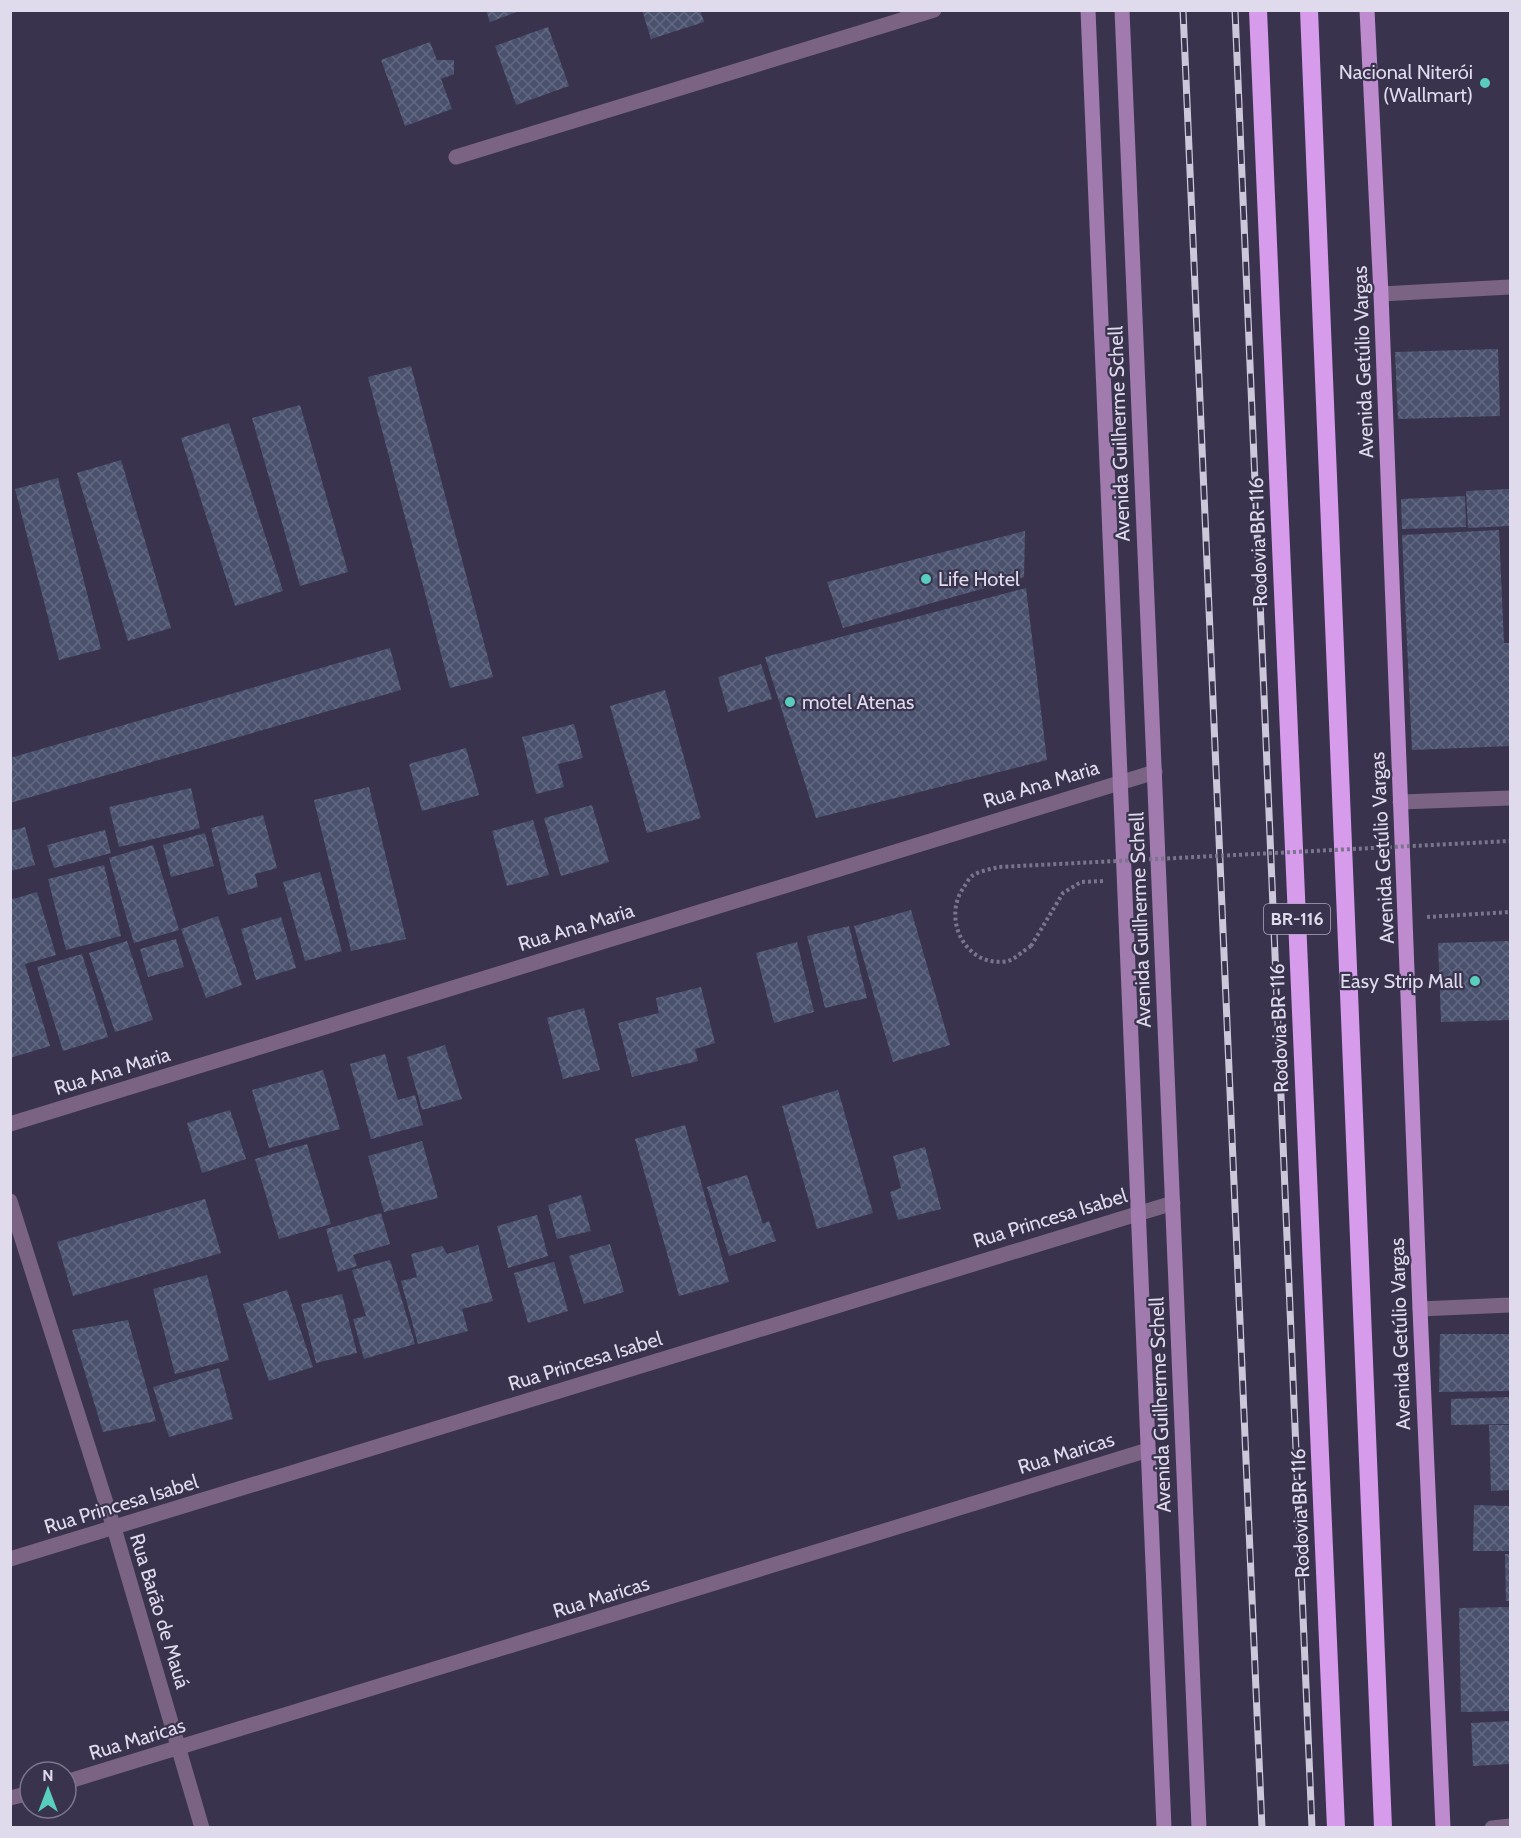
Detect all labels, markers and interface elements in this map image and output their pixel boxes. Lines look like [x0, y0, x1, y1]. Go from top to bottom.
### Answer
place label: Nacional Niterói (Wallmart) [1339, 60, 1473, 107]
marker: Nacional Niterói (Wallmart) [1478, 76, 1492, 90]
street label: Avenida Getúlio Vargas [1348, 265, 1378, 459]
street label: Avenida Guilherme Schell [1103, 325, 1135, 542]
street label: Rodovia BR-116 [1244, 477, 1272, 607]
place label: Life Hotel [938, 567, 1020, 591]
marker: Life Hotel [919, 572, 933, 586]
place label: motel Atenas [802, 690, 914, 714]
marker: motel Atenas [783, 695, 797, 709]
street label: Avenida Getúlio Vargas [1365, 751, 1399, 945]
street label: Rua Ana Maria [980, 755, 1102, 813]
street label: Avenida Guilherme Schell [1124, 811, 1156, 1028]
street label: Rua Ana Maria [515, 898, 637, 956]
road number: BR-116 [1264, 904, 1330, 934]
street label: Rodovia BR-116 [1265, 963, 1293, 1093]
place label: Easy Strip Mall [1340, 969, 1463, 993]
marker: Easy Strip Mall [1468, 974, 1482, 988]
street label: Rua Ana Maria [51, 1042, 173, 1100]
street label: Rua Princesa Isabel [970, 1183, 1130, 1253]
street label: Avenida Getúlio Vargas [1385, 1237, 1415, 1431]
street label: Avenida Guilherme Schell [1144, 1296, 1176, 1513]
street label: Rua Princesa Isabel [505, 1326, 665, 1396]
street label: Rua Maricas [1015, 1427, 1117, 1479]
street label: Rodovia BR-116 [1286, 1448, 1314, 1578]
street label: Rua Princesa Isabel [41, 1469, 201, 1539]
street label: Rua Barão de Mauá [125, 1531, 195, 1692]
street label: Rua Maricas [550, 1571, 652, 1623]
street label: Rua Maricas [86, 1713, 188, 1765]
north arrow [18, 1760, 78, 1820]
text: N [42, 1766, 54, 1785]

